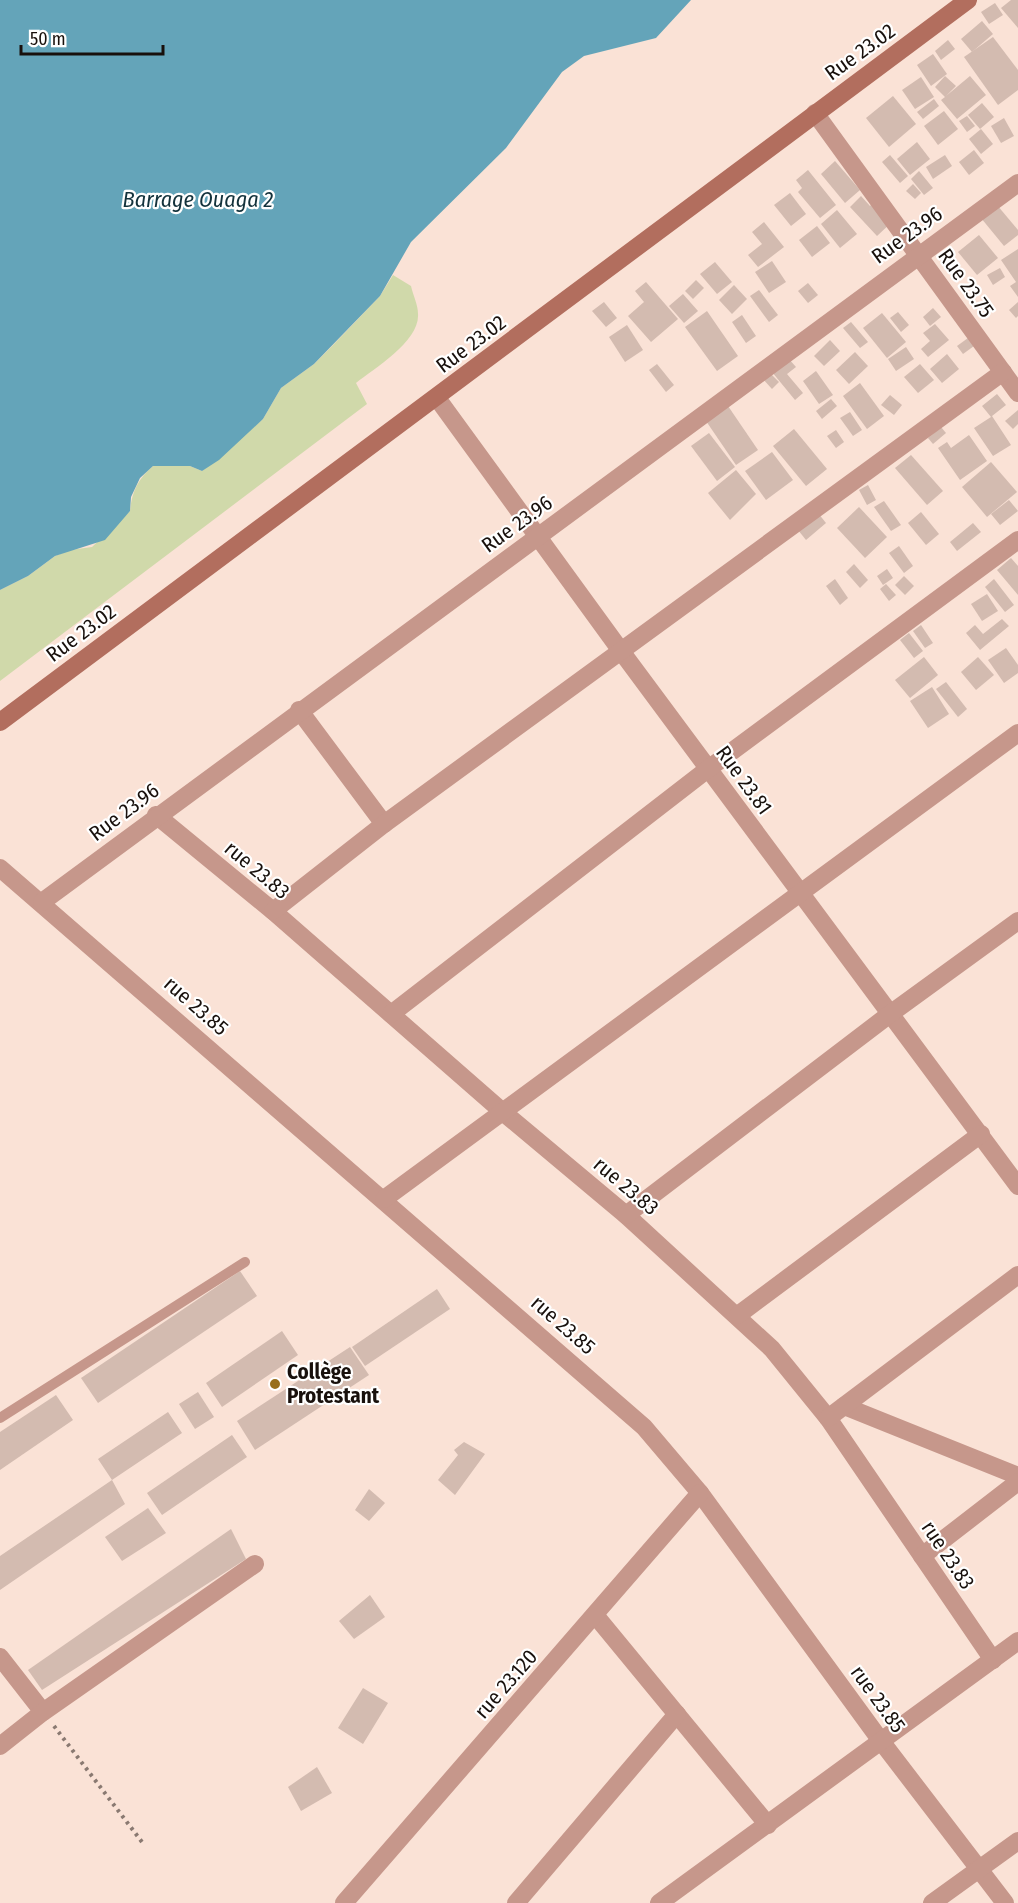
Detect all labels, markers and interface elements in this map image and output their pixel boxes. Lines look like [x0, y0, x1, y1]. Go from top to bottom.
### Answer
scale bar [21, 18, 164, 56]
street label: Rue 23.02 [820, 18, 900, 86]
text: 50 m [30, 28, 66, 50]
water label: Barrage Ouaga 2 [123, 186, 274, 213]
street label: Rue 23.96 [867, 201, 947, 269]
street label: Rue 23.75 [932, 244, 1000, 322]
street label: Rue 23.02 [431, 309, 511, 379]
street label: Rue 23.96 [477, 490, 557, 558]
street label: Rue 23.02 [41, 598, 121, 668]
street label: Rue 23.81 [710, 740, 778, 820]
street label: Rue 23.96 [84, 777, 164, 847]
street label: rue 23.83 [219, 835, 295, 905]
street label: rue 23.85 [158, 971, 234, 1041]
street label: rue 23.83 [588, 1151, 664, 1221]
street label: rue 23.85 [525, 1290, 601, 1360]
place label: Collège Protestant [287, 1359, 380, 1409]
marker: Collège Protestant [268, 1377, 282, 1391]
street label: rue 23.83 [916, 1516, 980, 1594]
street label: rue 23.120 [469, 1644, 543, 1724]
street label: rue 23.85 [845, 1660, 911, 1738]

